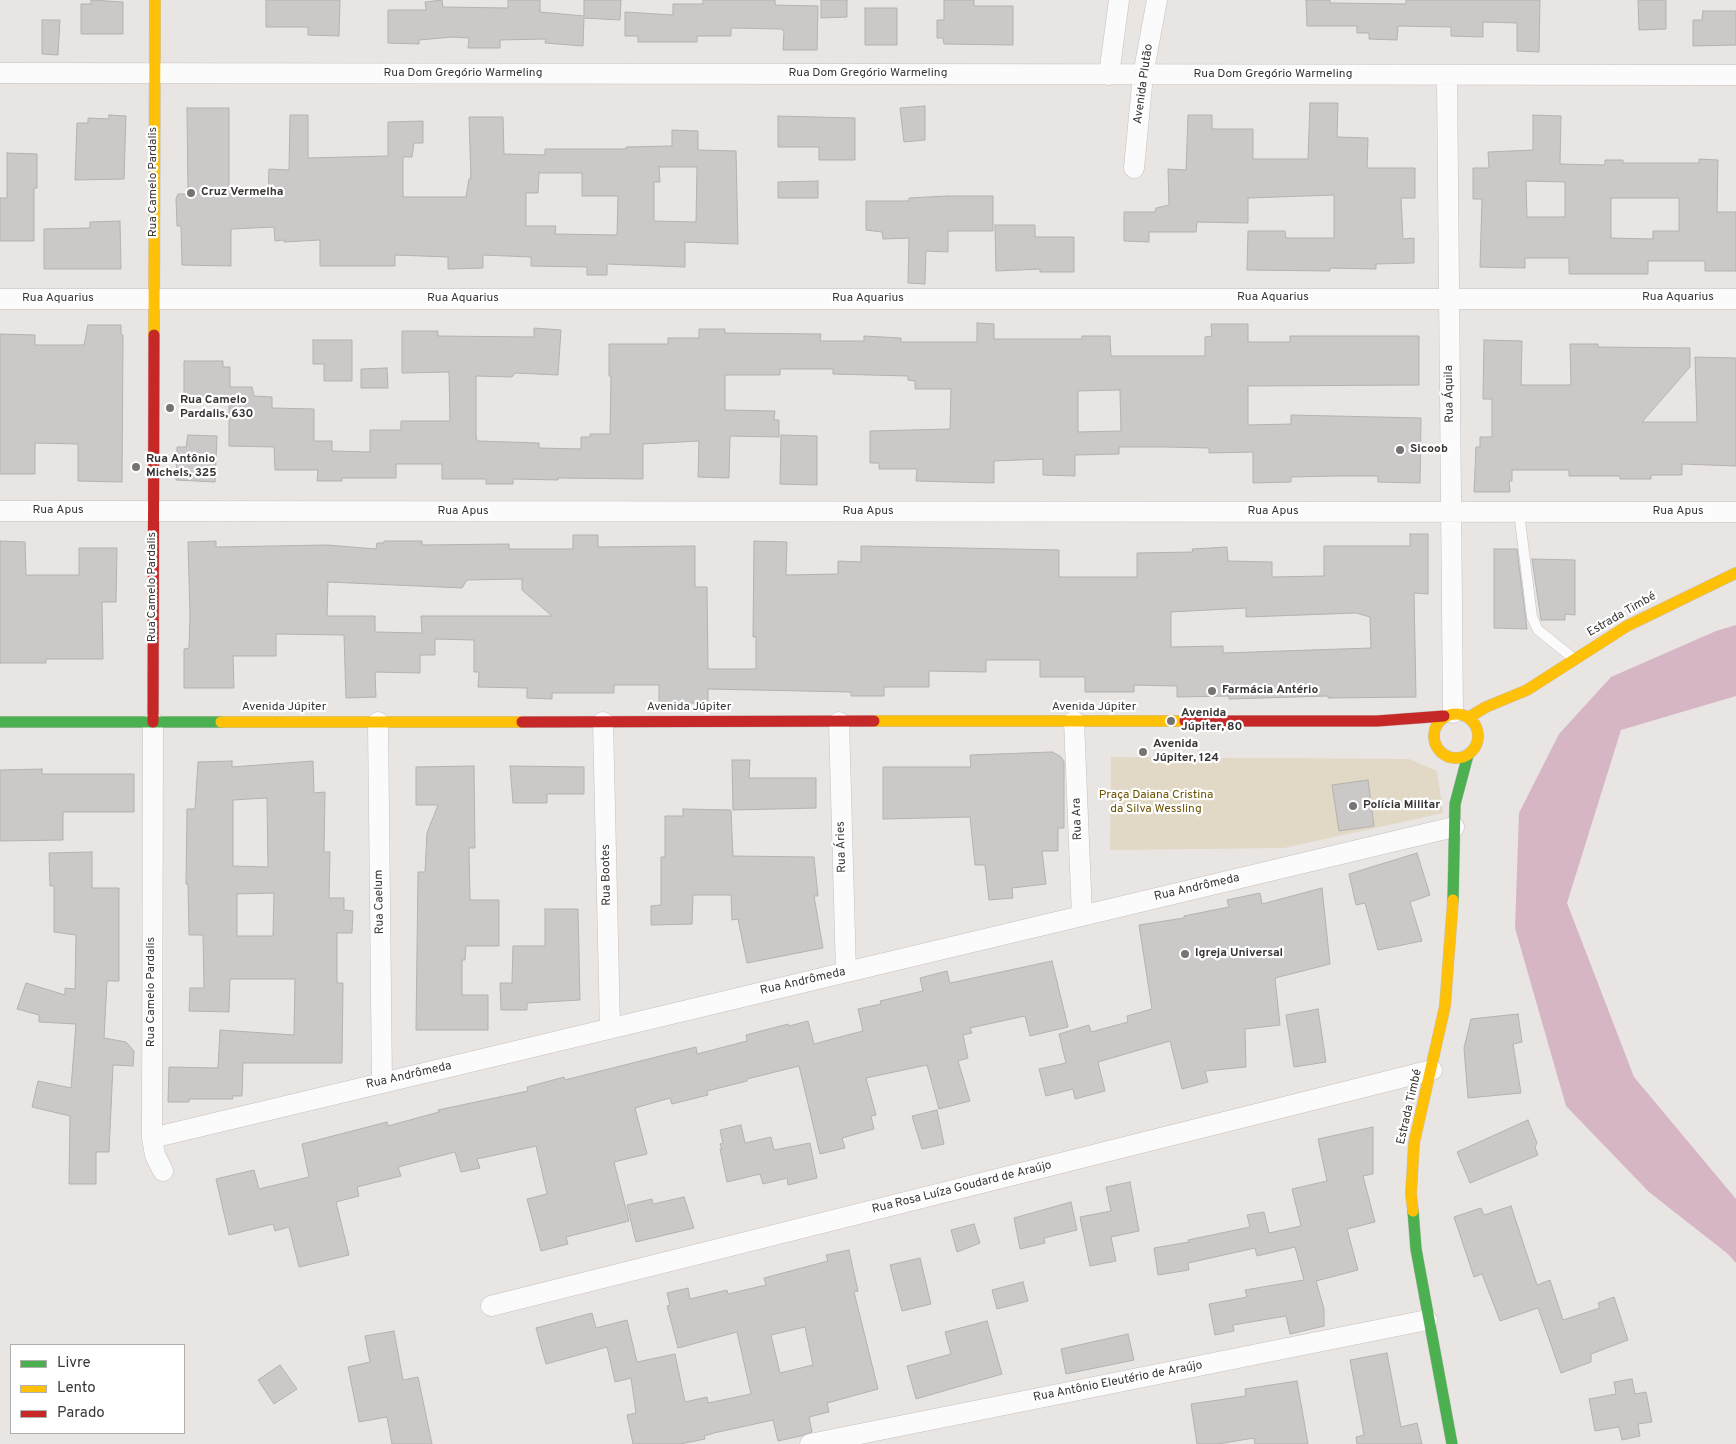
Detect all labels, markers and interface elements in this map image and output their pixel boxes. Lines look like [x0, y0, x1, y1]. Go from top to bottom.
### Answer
street label: Avenida Plutão [1131, 43, 1157, 125]
street label: Rua Dom Gregório Warmeling [384, 67, 542, 81]
street label: Rua Dom Gregório Warmeling [789, 67, 947, 81]
street label: Rua Dom Gregório Warmeling [1194, 68, 1352, 82]
street label: Rua Camelo Pardalis [147, 127, 161, 237]
place label: Cruz Vermelha [201, 186, 283, 200]
marker: Cruz Vermelha [185, 187, 197, 199]
street label: Rua Aquarius [1237, 291, 1309, 305]
street label: Rua Aquarius [1642, 291, 1714, 305]
street label: Rua Aquarius [22, 292, 94, 306]
street label: Rua Aquarius [427, 292, 499, 306]
street label: Rua Aquarius [832, 292, 904, 306]
street label: Rua Áquila [1442, 365, 1458, 423]
place label: Rua Camelo Pardalis, 630 [180, 394, 254, 422]
marker: Rua Camelo Pardalis, 630 [164, 402, 176, 414]
place label: Sicoob [1410, 443, 1448, 457]
marker: Sicoob [1394, 444, 1406, 456]
place label: Rua Antônio Michels, 325 [146, 453, 216, 481]
marker: Rua Antônio Michels, 325 [130, 461, 142, 473]
street label: Rua Apus [32, 504, 84, 518]
street label: Rua Apus [437, 505, 489, 519]
street label: Rua Apus [842, 505, 894, 519]
street label: Rua Apus [1247, 505, 1299, 519]
street label: Rua Apus [1652, 505, 1704, 519]
street label: Rua Camelo Pardalis [146, 532, 160, 642]
street label: Estrada Timbé [1585, 590, 1659, 640]
place label: Farmácia Antério [1222, 684, 1318, 698]
marker: Farmácia Antério [1206, 685, 1218, 697]
street label: Avenida Júpiter [242, 701, 326, 715]
street label: Avenida Júpiter [647, 701, 731, 715]
street label: Avenida Júpiter [1052, 701, 1136, 715]
place label: Avenida Júpiter, 80 [1181, 707, 1242, 735]
marker: Avenida Júpiter, 80 [1165, 715, 1177, 727]
place label: Avenida Júpiter, 124 [1153, 738, 1219, 766]
marker: Avenida Júpiter, 124 [1137, 746, 1149, 758]
park label: Praça Daiana Cristina da Silva Wessling [1099, 789, 1213, 817]
street label: Rua Ara [1070, 797, 1086, 841]
place label: Polícia Militar [1363, 799, 1440, 813]
marker: Polícia Militar [1347, 800, 1359, 812]
street label: Rua Áries [834, 821, 850, 873]
street label: Rua Bootes [599, 844, 615, 906]
street label: Rua Caelum [372, 870, 388, 934]
street label: Rua Andrômeda [1153, 871, 1241, 905]
street label: Rua Camelo Pardalis [145, 937, 159, 1047]
place label: Igreja Universal [1195, 947, 1283, 961]
marker: Igreja Universal [1179, 948, 1191, 960]
street label: Rua Andrômeda [759, 965, 847, 999]
street label: Rua Andrômeda [365, 1059, 453, 1093]
street label: Estrada Timbé [1394, 1068, 1426, 1146]
street label: Rua Rosa Luíza Goudard de Araújo [871, 1159, 1053, 1217]
legend [10, 1344, 185, 1434]
text: Livre [57, 1354, 91, 1373]
street label: Rua Antônio Eleutério de Araújo [1032, 1359, 1204, 1405]
text: Lento [57, 1379, 96, 1398]
text: Parado [57, 1404, 105, 1423]

